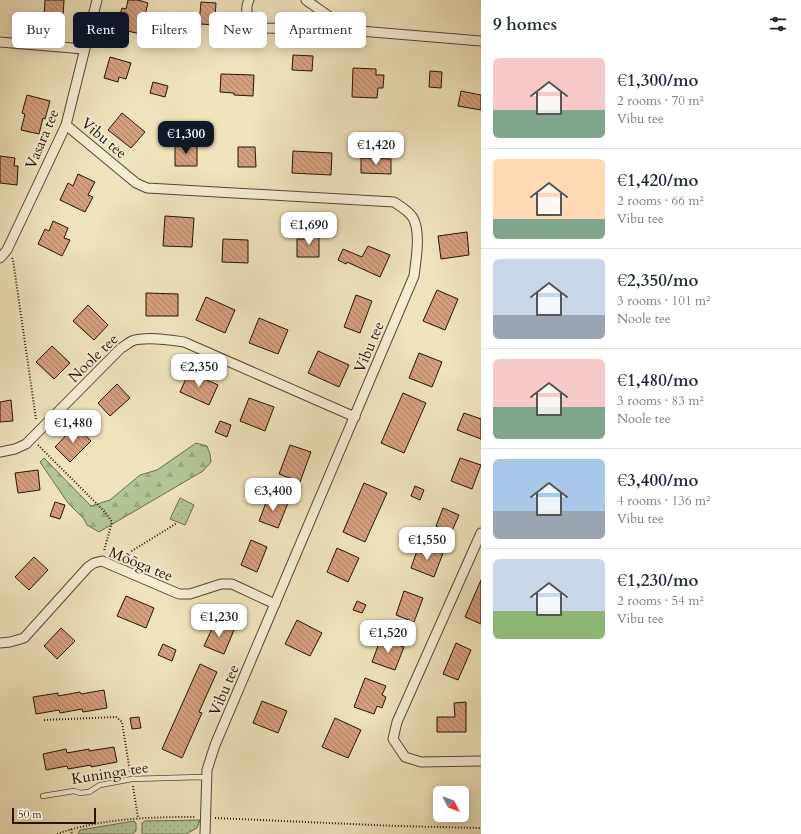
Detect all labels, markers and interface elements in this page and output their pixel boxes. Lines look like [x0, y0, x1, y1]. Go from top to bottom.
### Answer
chip: Buy [12, 12, 65, 48]
chip: Rent [73, 12, 129, 48]
chip: Filters [137, 12, 201, 48]
chip: New [209, 12, 267, 48]
chip: Apartment [275, 12, 366, 48]
text: 9 homes [493, 13, 557, 36]
icon: filters [767, 13, 789, 35]
text: €1,300/mo [617, 69, 699, 92]
icon: home [525, 74, 573, 122]
text: 2 rooms · 70 m² [617, 92, 704, 110]
street label: Vasara tee [20, 106, 64, 172]
text: Vibu tee [617, 110, 664, 128]
street label: Vibu tee [77, 113, 131, 163]
pin: €1,300 [153, 121, 219, 155]
text: €1,300 [167, 125, 205, 143]
pin: €1,420 [343, 132, 409, 166]
text: €1,420 [357, 136, 395, 154]
text: €1,420/mo [617, 169, 699, 192]
icon: home [525, 175, 573, 223]
text: 2 rooms · 66 m² [617, 192, 704, 210]
text: Vibu tee [617, 210, 664, 228]
pin: €1,690 [276, 212, 342, 246]
text: €1,690 [290, 216, 328, 234]
text: €2,350/mo [617, 269, 699, 292]
icon: home [525, 275, 573, 323]
text: 3 rooms · 101 m² [617, 292, 710, 310]
text: Noole tee [617, 310, 671, 328]
street label: Vibu tee [349, 318, 389, 376]
street label: Noole tee [64, 329, 122, 387]
pin: €2,350 [166, 354, 232, 388]
text: €2,350 [180, 358, 218, 376]
text: €1,480/mo [617, 369, 699, 392]
icon: home [525, 375, 573, 423]
text: 3 rooms · 83 m² [617, 392, 704, 410]
pin: €1,480 [40, 410, 106, 444]
text: Noole tee [617, 410, 671, 428]
text: €1,480 [54, 414, 92, 432]
text: €3,400/mo [617, 469, 699, 492]
icon: home [525, 475, 573, 523]
pin: €3,400 [240, 478, 306, 512]
text: €3,400 [254, 482, 292, 500]
text: 4 rooms · 136 m² [617, 492, 710, 510]
text: Vibu tee [617, 510, 664, 528]
pin: €1,550 [394, 527, 460, 561]
text: €1,550 [408, 531, 446, 549]
street label: Mõõga tee [106, 542, 176, 586]
text: €1,230/mo [617, 569, 699, 592]
icon: home [525, 575, 573, 623]
text: 2 rooms · 54 m² [617, 592, 704, 610]
pin: €1,230 [186, 604, 252, 638]
text: €1,230 [200, 608, 238, 626]
text: Vibu tee [617, 610, 664, 628]
pin: €1,520 [355, 620, 421, 654]
text: €1,520 [369, 624, 407, 642]
street label: Vibu tee [204, 661, 244, 719]
street label: Kuninga tee [70, 757, 150, 789]
north arrow [433, 786, 469, 822]
map controls [433, 786, 469, 822]
scale bar [12, 806, 96, 825]
text: 50 m [18, 807, 42, 822]

